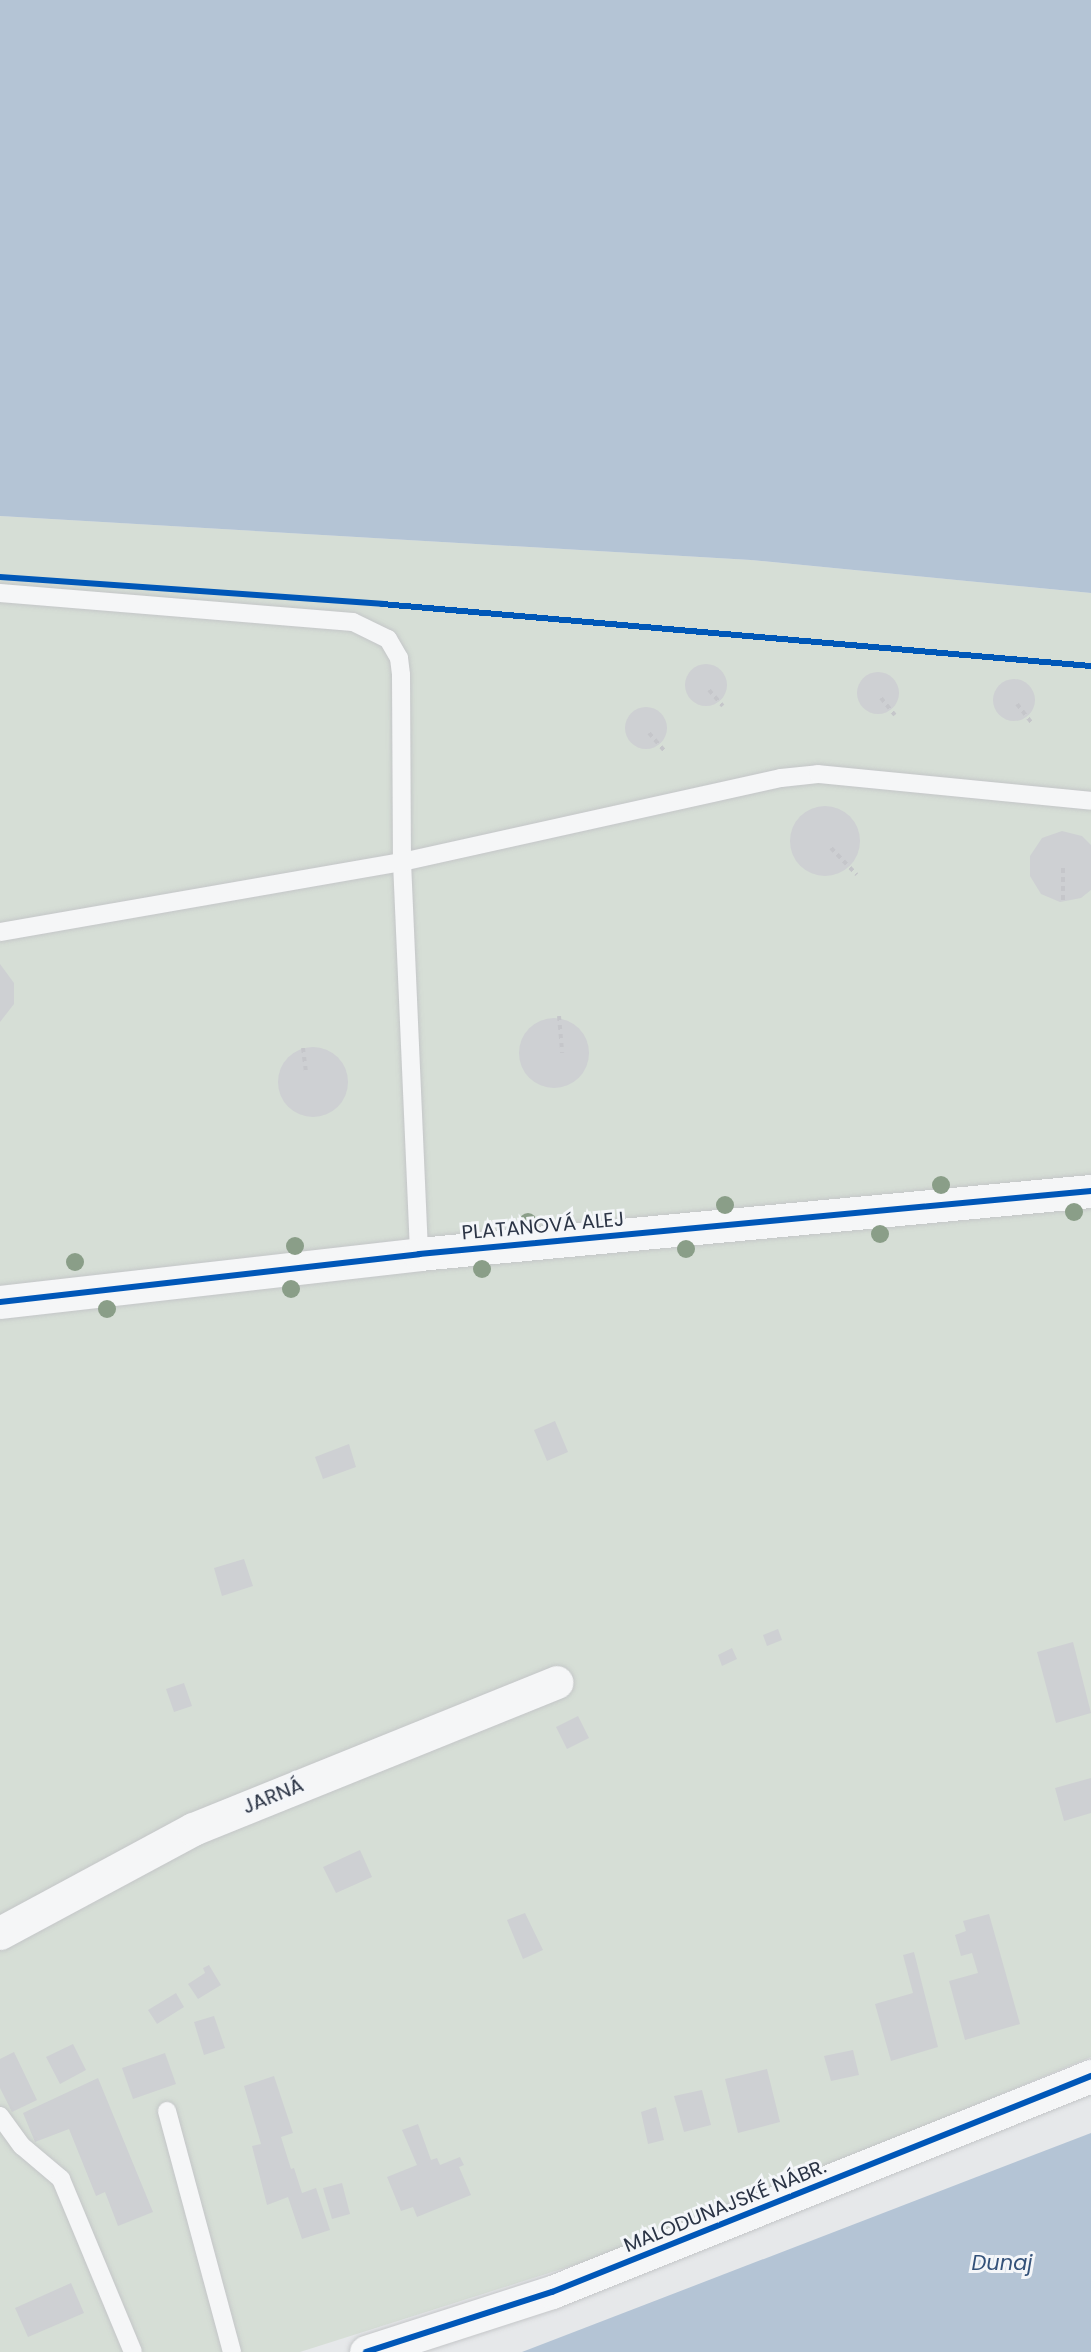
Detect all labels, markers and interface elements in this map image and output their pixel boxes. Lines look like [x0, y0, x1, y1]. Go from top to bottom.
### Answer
street label: PLATANOVÁ ALEJ [461, 1207, 625, 1245]
street label: JARNÁ [239, 1773, 307, 1819]
street label: MALODUNAJSKÉ NÁBR. [620, 2154, 830, 2258]
water label: Dunaj [971, 2250, 1033, 2276]

